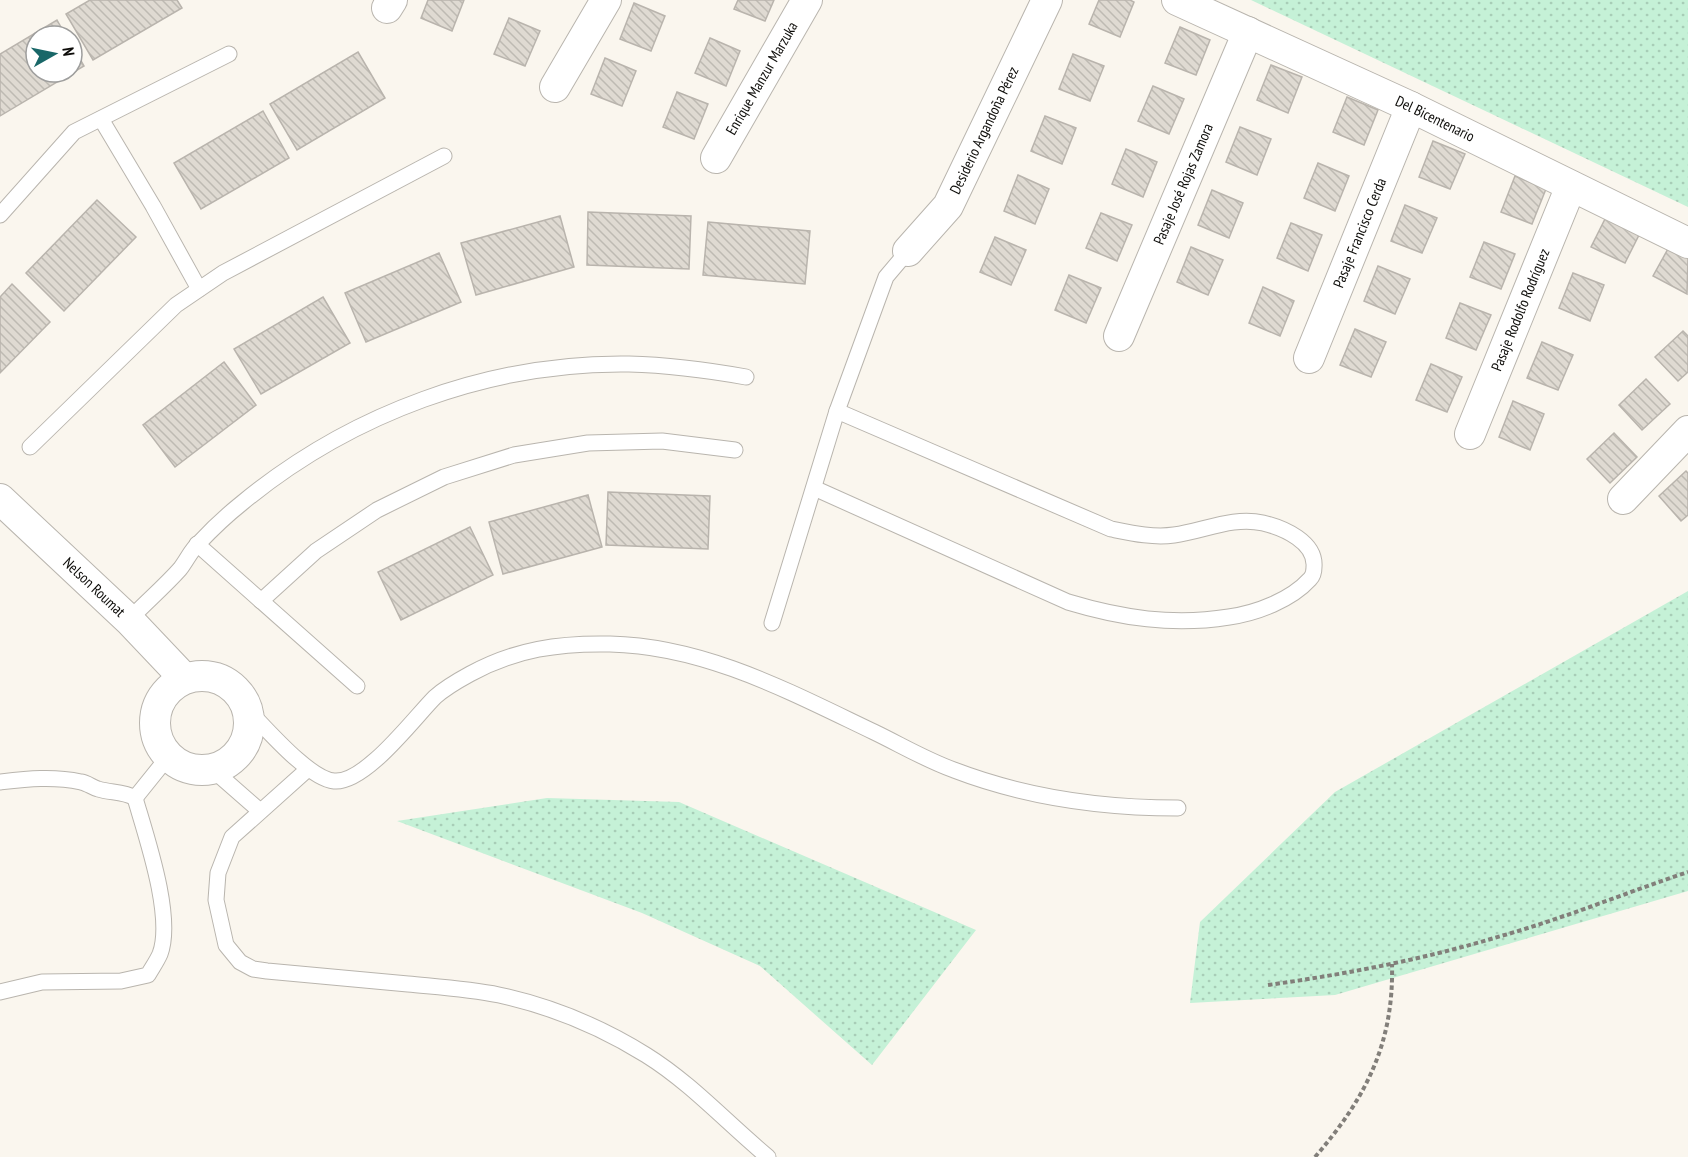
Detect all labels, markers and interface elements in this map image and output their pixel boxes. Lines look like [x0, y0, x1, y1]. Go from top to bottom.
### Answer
street label: Enrique Manzur Marzuka [721, 18, 802, 138]
north arrow [24, 24, 84, 84]
text: N [58, 46, 79, 57]
street label: Desiderio Argandoña Pérez [945, 63, 1023, 197]
street label: Del Bicentenario [1393, 91, 1478, 146]
street label: Pasaje José Rojas Zamora [1149, 120, 1217, 247]
street label: Pasaje Francisco Cerda [1329, 175, 1390, 290]
street label: Pasaje Rodolfo Rodríguez [1487, 246, 1554, 374]
street label: Nelson Roumat [59, 553, 130, 621]

